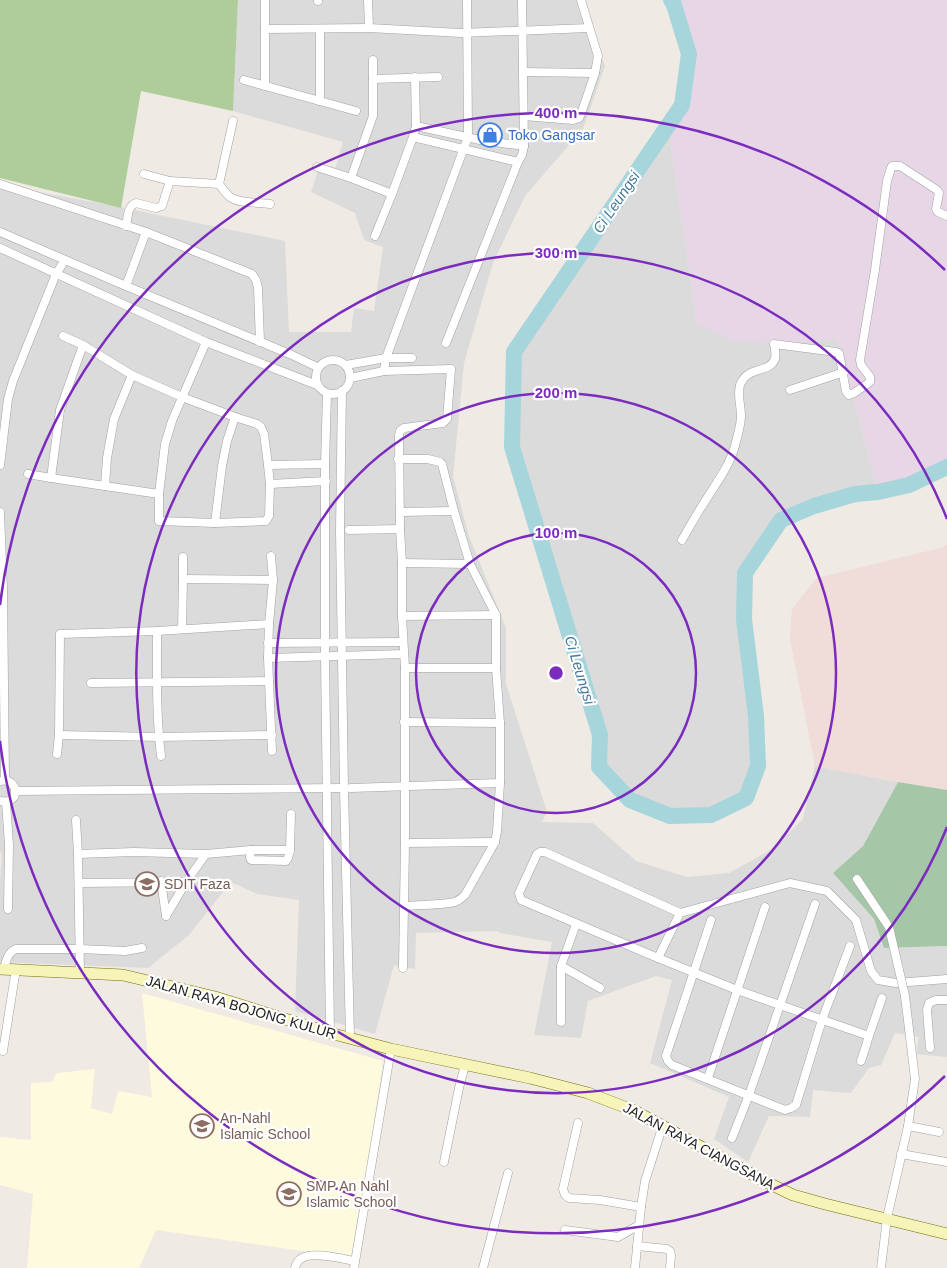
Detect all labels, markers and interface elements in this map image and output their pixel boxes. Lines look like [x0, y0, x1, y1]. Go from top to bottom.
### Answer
text: 400 m [535, 104, 577, 121]
shop icon: Toko Gangsar [477, 122, 503, 148]
place label: Toko Gangsar [508, 127, 595, 143]
water label: Ci Leungsi [589, 167, 643, 236]
text: 300 m [535, 244, 577, 261]
text: 200 m [535, 384, 577, 401]
text: 100 m [535, 524, 577, 541]
water label: Ci Leungsi [562, 634, 599, 707]
centre of rings [547, 664, 565, 682]
school or university icon: SDIT Faza [134, 871, 160, 897]
place label: SDIT Faza [164, 876, 231, 892]
street label: JALAN RAYA BOJONG KULUR [144, 972, 338, 1042]
street label: JALAN RAYA CIANGSANA [621, 1099, 778, 1193]
place label: An-Nahl Islamic School [220, 1110, 310, 1142]
school or university icon: An-Nahl Islamic School [189, 1113, 215, 1139]
place label: SMP An Nahl Islamic School [306, 1178, 396, 1210]
school or university icon: SMP An Nahl Islamic School [276, 1181, 302, 1207]

